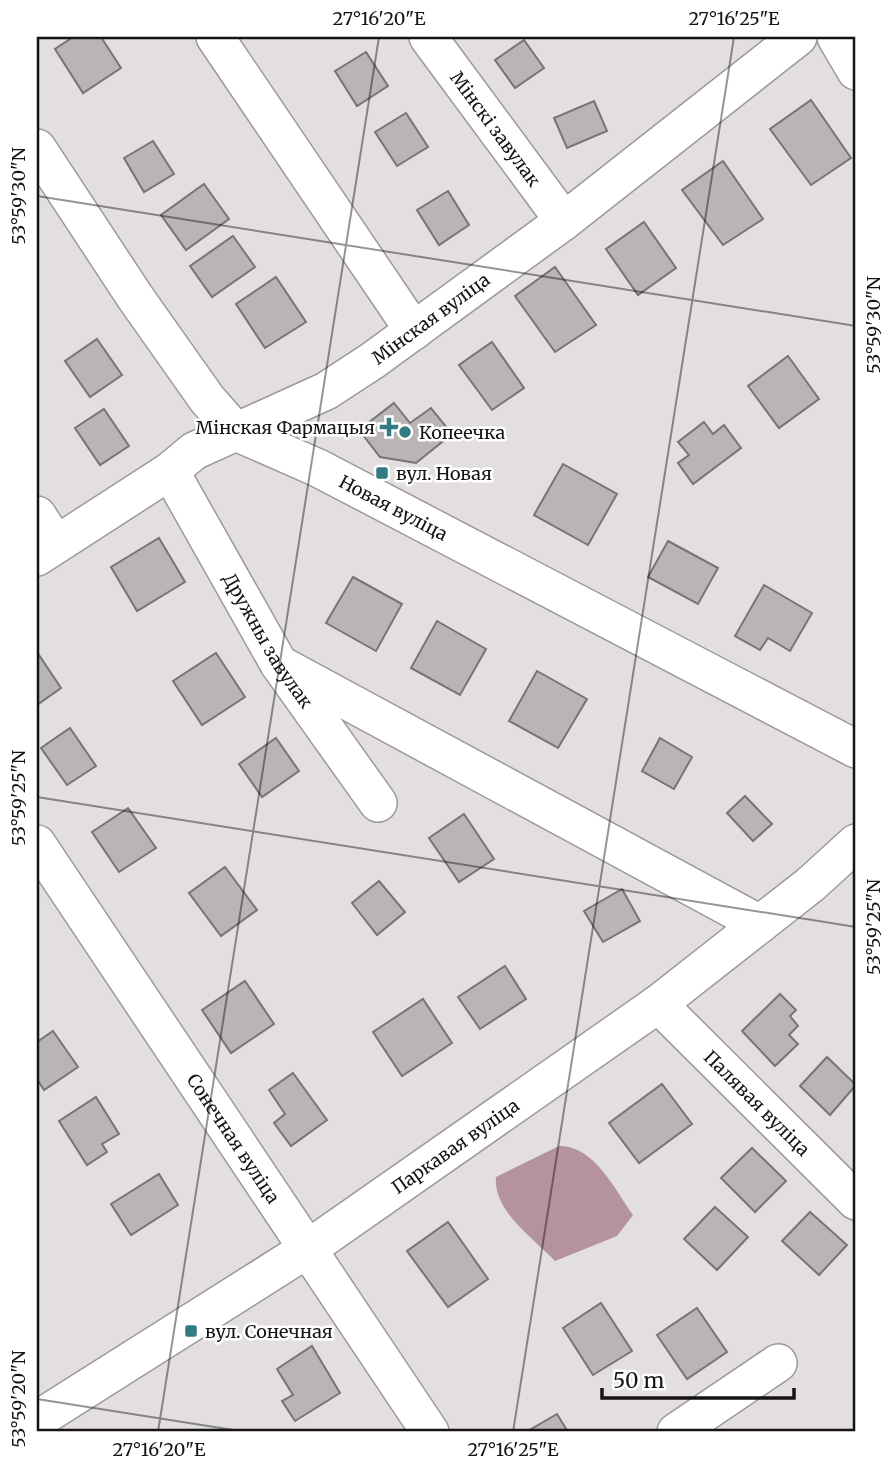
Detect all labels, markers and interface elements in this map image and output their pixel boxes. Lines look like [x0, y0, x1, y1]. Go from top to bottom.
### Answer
text: 27°16'20"E [333, 7, 426, 30]
text: 27°16'25"E [688, 7, 780, 30]
street label: Мінскі завулак [446, 66, 546, 191]
text: 53°59'30"N [7, 147, 30, 245]
street label: Мінская вуліца [367, 268, 494, 369]
text: 53°59'30"N [862, 276, 885, 374]
place label: Мінская Фармацыя [195, 416, 375, 439]
marker: Мінская Фармацыя [381, 419, 397, 435]
place label: Копеечка [419, 421, 505, 444]
marker: Копеечка [397, 424, 413, 440]
place label: вул. Новая [396, 462, 492, 485]
marker: вул. Новая [374, 465, 390, 481]
street label: Новая вуліца [335, 470, 452, 545]
street label: Дружны завулак [218, 569, 319, 713]
text: 53°59'25"N [7, 750, 30, 846]
text: 53°59'25"N [862, 879, 885, 975]
street label: Палявая вуліца [699, 1045, 815, 1161]
street label: Сонечная вуліца [182, 1069, 285, 1208]
street label: Паркавая вуліца [387, 1093, 524, 1198]
place label: вул. Сонечная [205, 1320, 333, 1343]
marker: вул. Сонечная [183, 1323, 199, 1339]
text: 53°59'20"N [7, 1350, 30, 1448]
scale bar [602, 1357, 795, 1401]
text: 50 m [613, 1367, 664, 1394]
text: 27°16'20"E [113, 1438, 206, 1461]
text: 27°16'25"E [467, 1438, 559, 1461]

